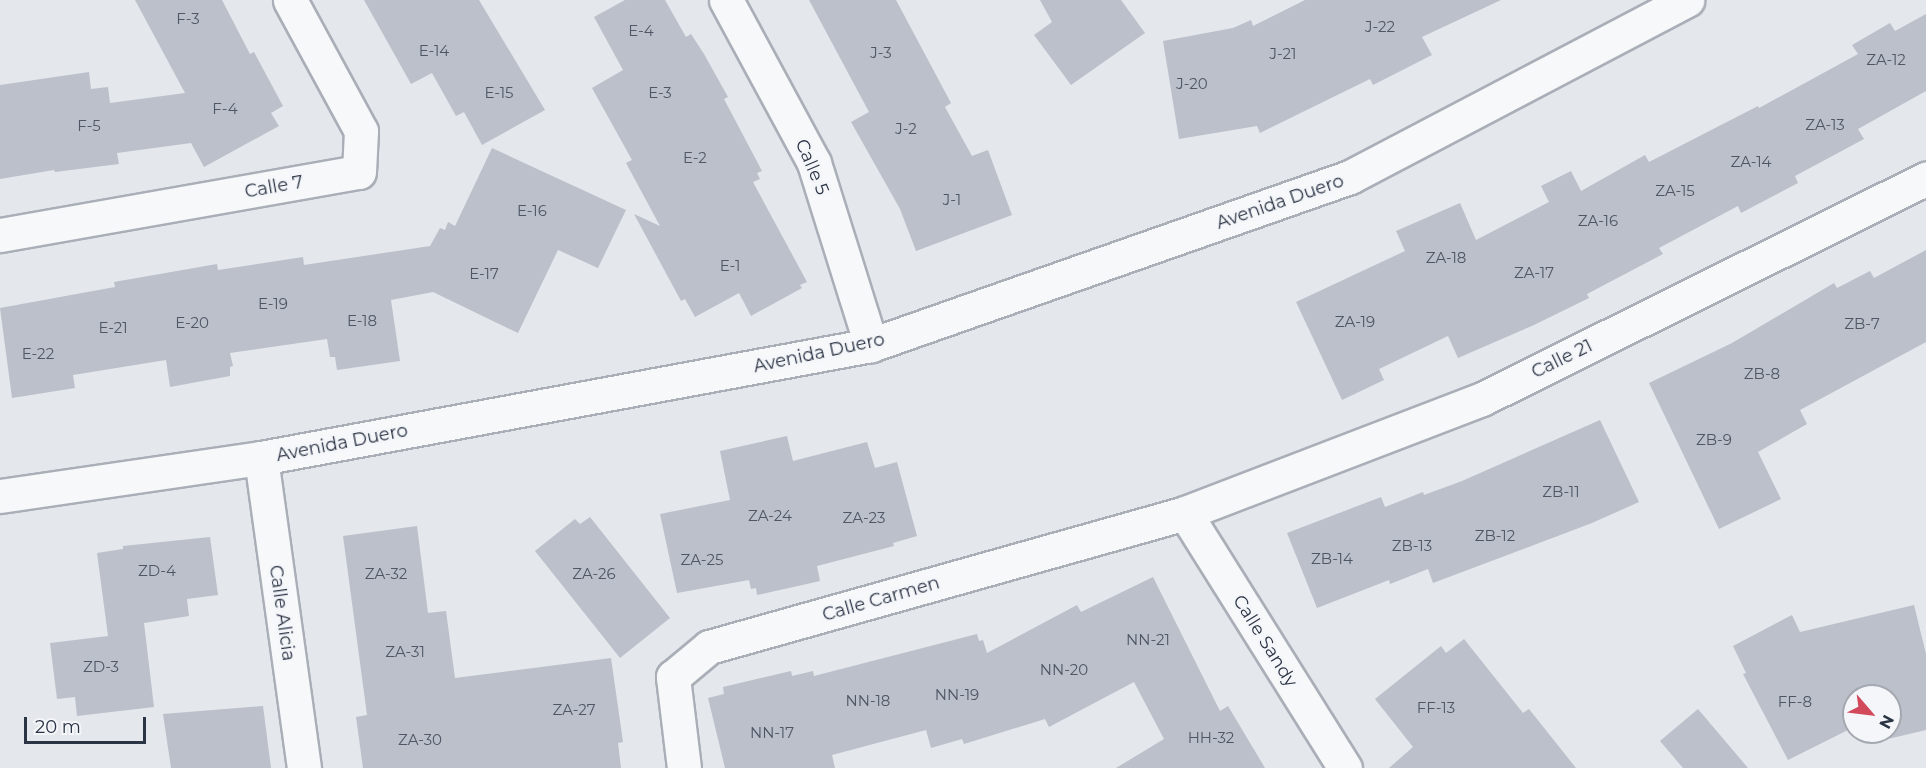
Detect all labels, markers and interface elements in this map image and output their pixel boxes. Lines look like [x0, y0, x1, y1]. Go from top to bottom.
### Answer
house number: F-3 [176, 10, 200, 28]
house number: J-22 [1365, 18, 1395, 36]
house number: E-4 [628, 22, 654, 40]
house number: E-14 [419, 42, 449, 60]
house number: J-3 [870, 44, 892, 62]
house number: J-21 [1270, 45, 1296, 63]
house number: ZA-12 [1866, 51, 1906, 69]
house number: J-20 [1176, 75, 1208, 93]
house number: E-15 [484, 84, 514, 102]
house number: E-3 [648, 84, 672, 102]
house number: F-4 [212, 100, 238, 118]
house number: ZA-13 [1805, 116, 1845, 134]
house number: F-5 [77, 117, 101, 135]
house number: J-2 [895, 120, 917, 138]
street label: Calle 5 [791, 136, 833, 198]
house number: E-2 [683, 149, 707, 167]
house number: ZA-14 [1730, 153, 1772, 171]
street label: Avenida Duero [1213, 170, 1347, 234]
street label: Calle 7 [243, 171, 305, 203]
house number: ZA-15 [1655, 182, 1695, 200]
house number: J-1 [943, 191, 961, 209]
house number: E-16 [517, 202, 547, 220]
house number: ZA-16 [1578, 212, 1618, 230]
house number: ZA-18 [1426, 249, 1466, 267]
house number: E-1 [720, 257, 740, 275]
house number: ZA-17 [1514, 264, 1554, 282]
house number: E-17 [469, 265, 499, 283]
house number: E-19 [258, 295, 288, 313]
house number: E-18 [347, 312, 377, 330]
house number: ZA-19 [1335, 313, 1375, 331]
house number: E-20 [175, 314, 209, 332]
house number: ZB-7 [1844, 315, 1880, 333]
house number: E-21 [98, 319, 128, 337]
street label: Avenida Duero [751, 329, 887, 377]
street label: Calle 21 [1528, 335, 1596, 383]
house number: E-22 [22, 345, 54, 363]
house number: ZB-8 [1744, 365, 1780, 383]
street label: Avenida Duero [274, 420, 410, 466]
house number: ZB-9 [1696, 431, 1732, 449]
house number: ZB-11 [1542, 483, 1580, 501]
house number: ZA-24 [748, 507, 792, 525]
house number: ZA-23 [843, 509, 885, 527]
house number: ZB-12 [1475, 527, 1515, 545]
house number: ZB-13 [1392, 537, 1432, 555]
house number: ZB-14 [1311, 550, 1353, 568]
house number: ZA-25 [681, 551, 723, 569]
house number: ZD-4 [138, 562, 176, 580]
street label: Calle Alicia [265, 564, 299, 662]
house number: ZA-32 [365, 565, 407, 583]
house number: ZA-26 [572, 565, 616, 583]
street label: Calle Carmen [820, 572, 942, 626]
street label: Calle Sandy [1228, 591, 1302, 691]
house number: NN-21 [1126, 631, 1170, 649]
house number: ZA-31 [385, 643, 425, 661]
house number: ZD-3 [83, 658, 119, 676]
house number: NN-20 [1040, 661, 1088, 679]
north arrow [1842, 684, 1902, 744]
house number: NN-19 [935, 686, 979, 704]
house number: NN-18 [846, 692, 890, 710]
house number: FF-8 [1778, 693, 1812, 711]
house number: FF-13 [1417, 699, 1455, 717]
house number: ZA-27 [552, 701, 596, 719]
scale bar [27, 705, 148, 743]
text: N [1875, 712, 1898, 732]
text: 20 m [35, 716, 81, 738]
house number: NN-17 [750, 724, 794, 742]
house number: HH-32 [1188, 729, 1234, 747]
house number: ZA-30 [398, 731, 442, 749]

